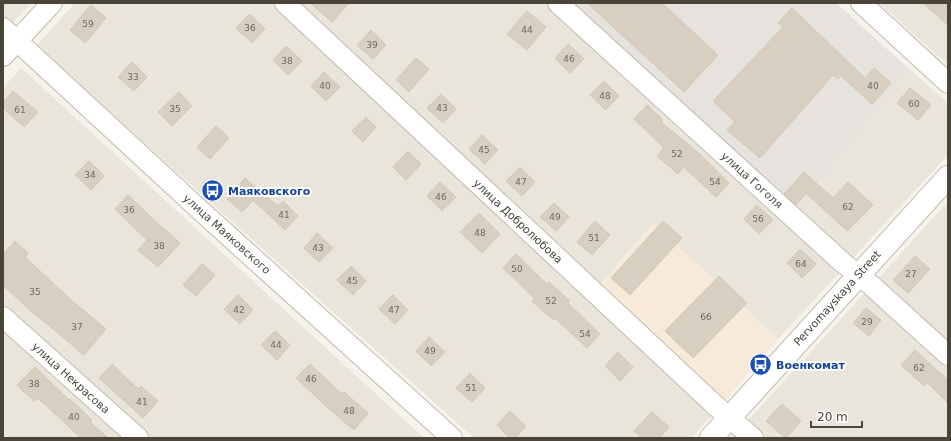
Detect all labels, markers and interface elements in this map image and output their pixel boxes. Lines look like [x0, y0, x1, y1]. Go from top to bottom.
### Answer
house number: 59 [82, 19, 94, 29]
house number: 36 [244, 23, 256, 33]
house number: 44 [521, 25, 533, 35]
house number: 39 [366, 40, 378, 50]
house number: 46 [563, 54, 575, 64]
house number: 38 [281, 56, 293, 66]
house number: 33 [127, 72, 139, 82]
house number: 40 [319, 81, 331, 91]
house number: 40 [867, 81, 879, 91]
house number: 48 [599, 91, 611, 101]
house number: 60 [908, 99, 920, 109]
house number: 43 [436, 103, 448, 113]
house number: 35 [169, 104, 181, 114]
house number: 61 [14, 105, 26, 115]
house number: 45 [478, 145, 490, 155]
house number: 52 [671, 149, 683, 159]
street label: улица Гоголя [718, 149, 785, 211]
house number: 34 [84, 170, 96, 180]
street label: улица Добролюбова [470, 177, 565, 266]
house number: 47 [515, 177, 527, 187]
house number: 54 [709, 177, 721, 187]
bus stop icon: Маяковского [199, 178, 225, 204]
place label: Маяковского [228, 185, 311, 198]
street label: улица Маяковского [180, 192, 273, 277]
house number: 46 [435, 192, 447, 202]
house number: 62 [842, 202, 854, 212]
house number: 36 [123, 205, 135, 215]
house number: 41 [278, 210, 290, 220]
house number: 49 [549, 212, 561, 222]
house number: 56 [752, 214, 764, 224]
house number: 48 [474, 228, 486, 238]
house number: 51 [588, 233, 600, 243]
house number: 38 [153, 241, 165, 251]
house number: 43 [312, 243, 324, 253]
street label: Pervomayskaya Street [791, 248, 884, 349]
house number: 64 [795, 259, 807, 269]
house number: 50 [511, 264, 523, 274]
house number: 27 [905, 269, 917, 279]
house number: 45 [346, 276, 358, 286]
house number: 35 [29, 287, 41, 297]
house number: 52 [545, 296, 557, 306]
house number: 42 [233, 305, 245, 315]
house number: 47 [388, 305, 400, 315]
house number: 66 [700, 312, 712, 322]
house number: 29 [861, 317, 873, 327]
house number: 37 [71, 322, 83, 332]
house number: 54 [579, 329, 591, 339]
street label: улица Некрасова [29, 340, 112, 417]
house number: 44 [270, 340, 282, 350]
house number: 49 [424, 346, 436, 356]
bus stop icon: Военкомат [747, 352, 773, 378]
place label: Военкомат [776, 359, 845, 372]
house number: 62 [913, 363, 925, 373]
house number: 46 [305, 374, 317, 384]
house number: 38 [28, 379, 40, 389]
house number: 51 [465, 383, 477, 393]
house number: 41 [136, 397, 148, 407]
scale bar [811, 403, 862, 429]
house number: 48 [343, 406, 355, 416]
text: 20 m [817, 410, 848, 424]
house number: 40 [68, 412, 80, 422]

